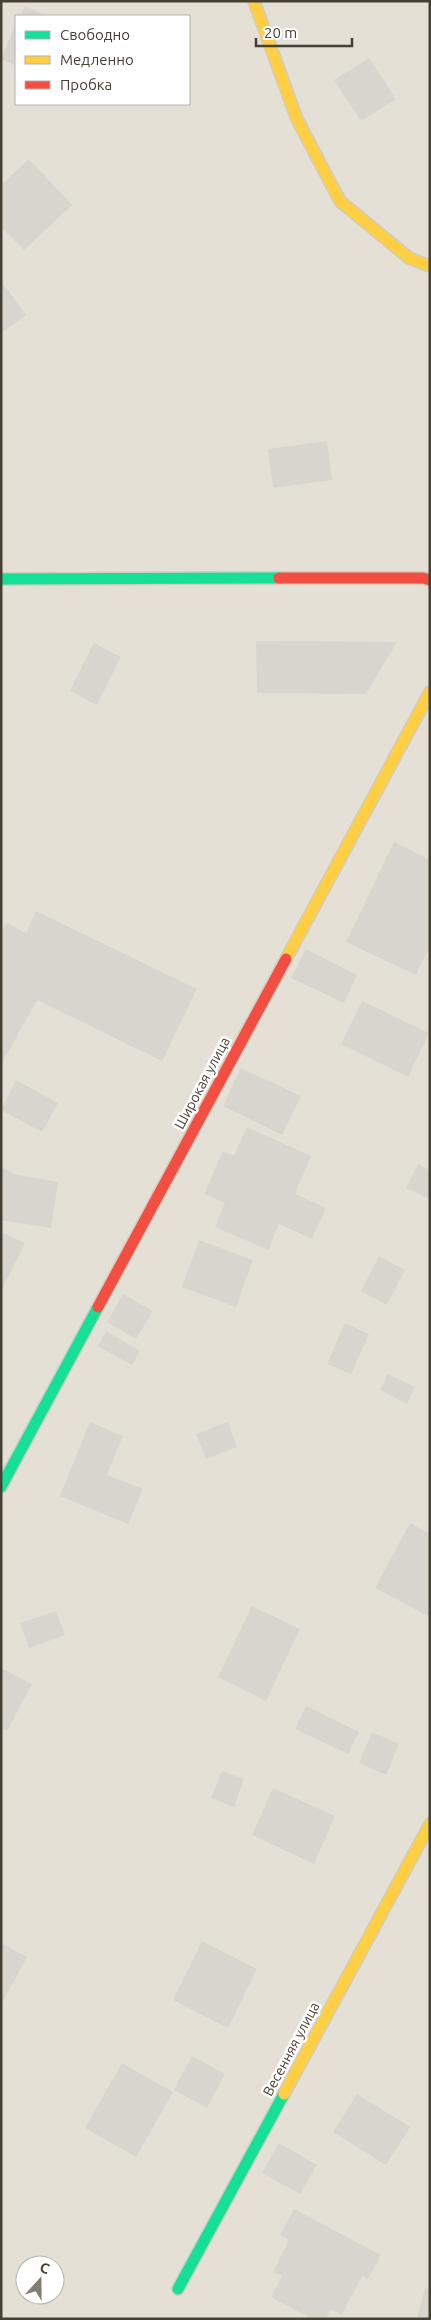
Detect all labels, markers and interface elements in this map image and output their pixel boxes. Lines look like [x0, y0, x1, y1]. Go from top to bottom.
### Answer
legend [15, 15, 190, 105]
scale bar [256, 15, 352, 47]
text: 20 m [264, 24, 297, 41]
text: Свободно [60, 26, 130, 43]
text: Медленно [60, 51, 134, 68]
text: Пробка [60, 76, 112, 93]
street label: Широкая улица [171, 1034, 233, 1132]
street label: Весенняя улица [260, 1999, 322, 2099]
north arrow [15, 2255, 65, 2305]
text: С [38, 2259, 52, 2277]

